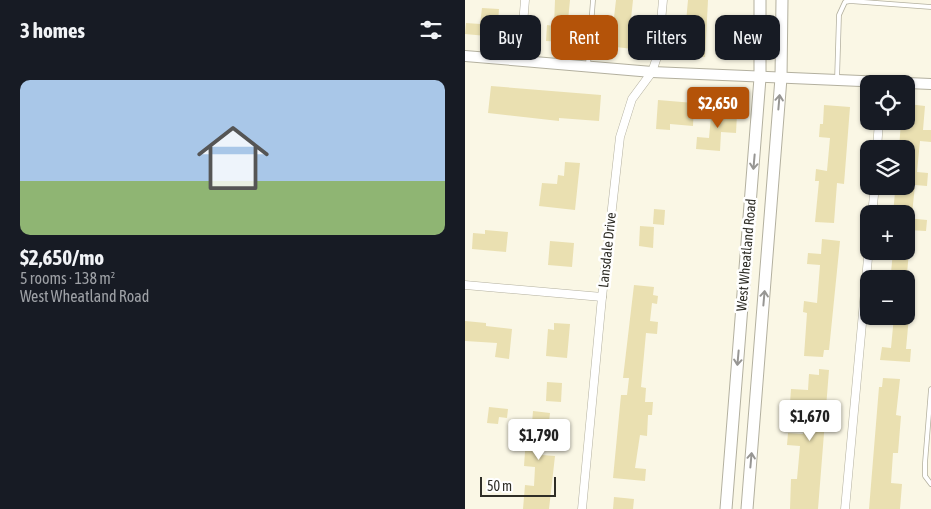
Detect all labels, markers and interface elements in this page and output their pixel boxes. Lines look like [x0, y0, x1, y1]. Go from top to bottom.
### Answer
chip: Buy [480, 15, 541, 60]
chip: Rent [551, 15, 618, 60]
chip: Filters [628, 15, 705, 60]
chip: New [715, 15, 780, 60]
icon: filters [417, 16, 445, 44]
text: 3 homes [20, 18, 85, 42]
map controls [860, 75, 915, 325]
button: locate [860, 75, 915, 130]
pin: $2,650 [677, 86, 759, 129]
text: $2,650 [698, 94, 738, 112]
one-way arrow [775, 94, 784, 110]
icon: home [188, 113, 278, 203]
button: layers [860, 140, 915, 195]
one-way arrow [749, 153, 759, 169]
street label: West Wheatland Road [733, 198, 759, 312]
button: + [860, 205, 915, 260]
street label: Lansdale Drive [595, 211, 619, 289]
text: $2,650/mo [20, 245, 104, 269]
text: 5 rooms · 138 m² [20, 269, 115, 287]
button: − [860, 270, 915, 325]
text: West Wheatland Road [20, 287, 149, 305]
one-way arrow [759, 291, 769, 307]
one-way arrow [733, 350, 743, 366]
pin: $1,670 [769, 400, 851, 442]
text: $1,670 [790, 407, 830, 425]
pin: $1,790 [498, 418, 580, 461]
text: $1,790 [519, 426, 559, 444]
one-way arrow [746, 453, 756, 469]
scale bar [480, 474, 556, 497]
text: 50 m [487, 478, 512, 494]

